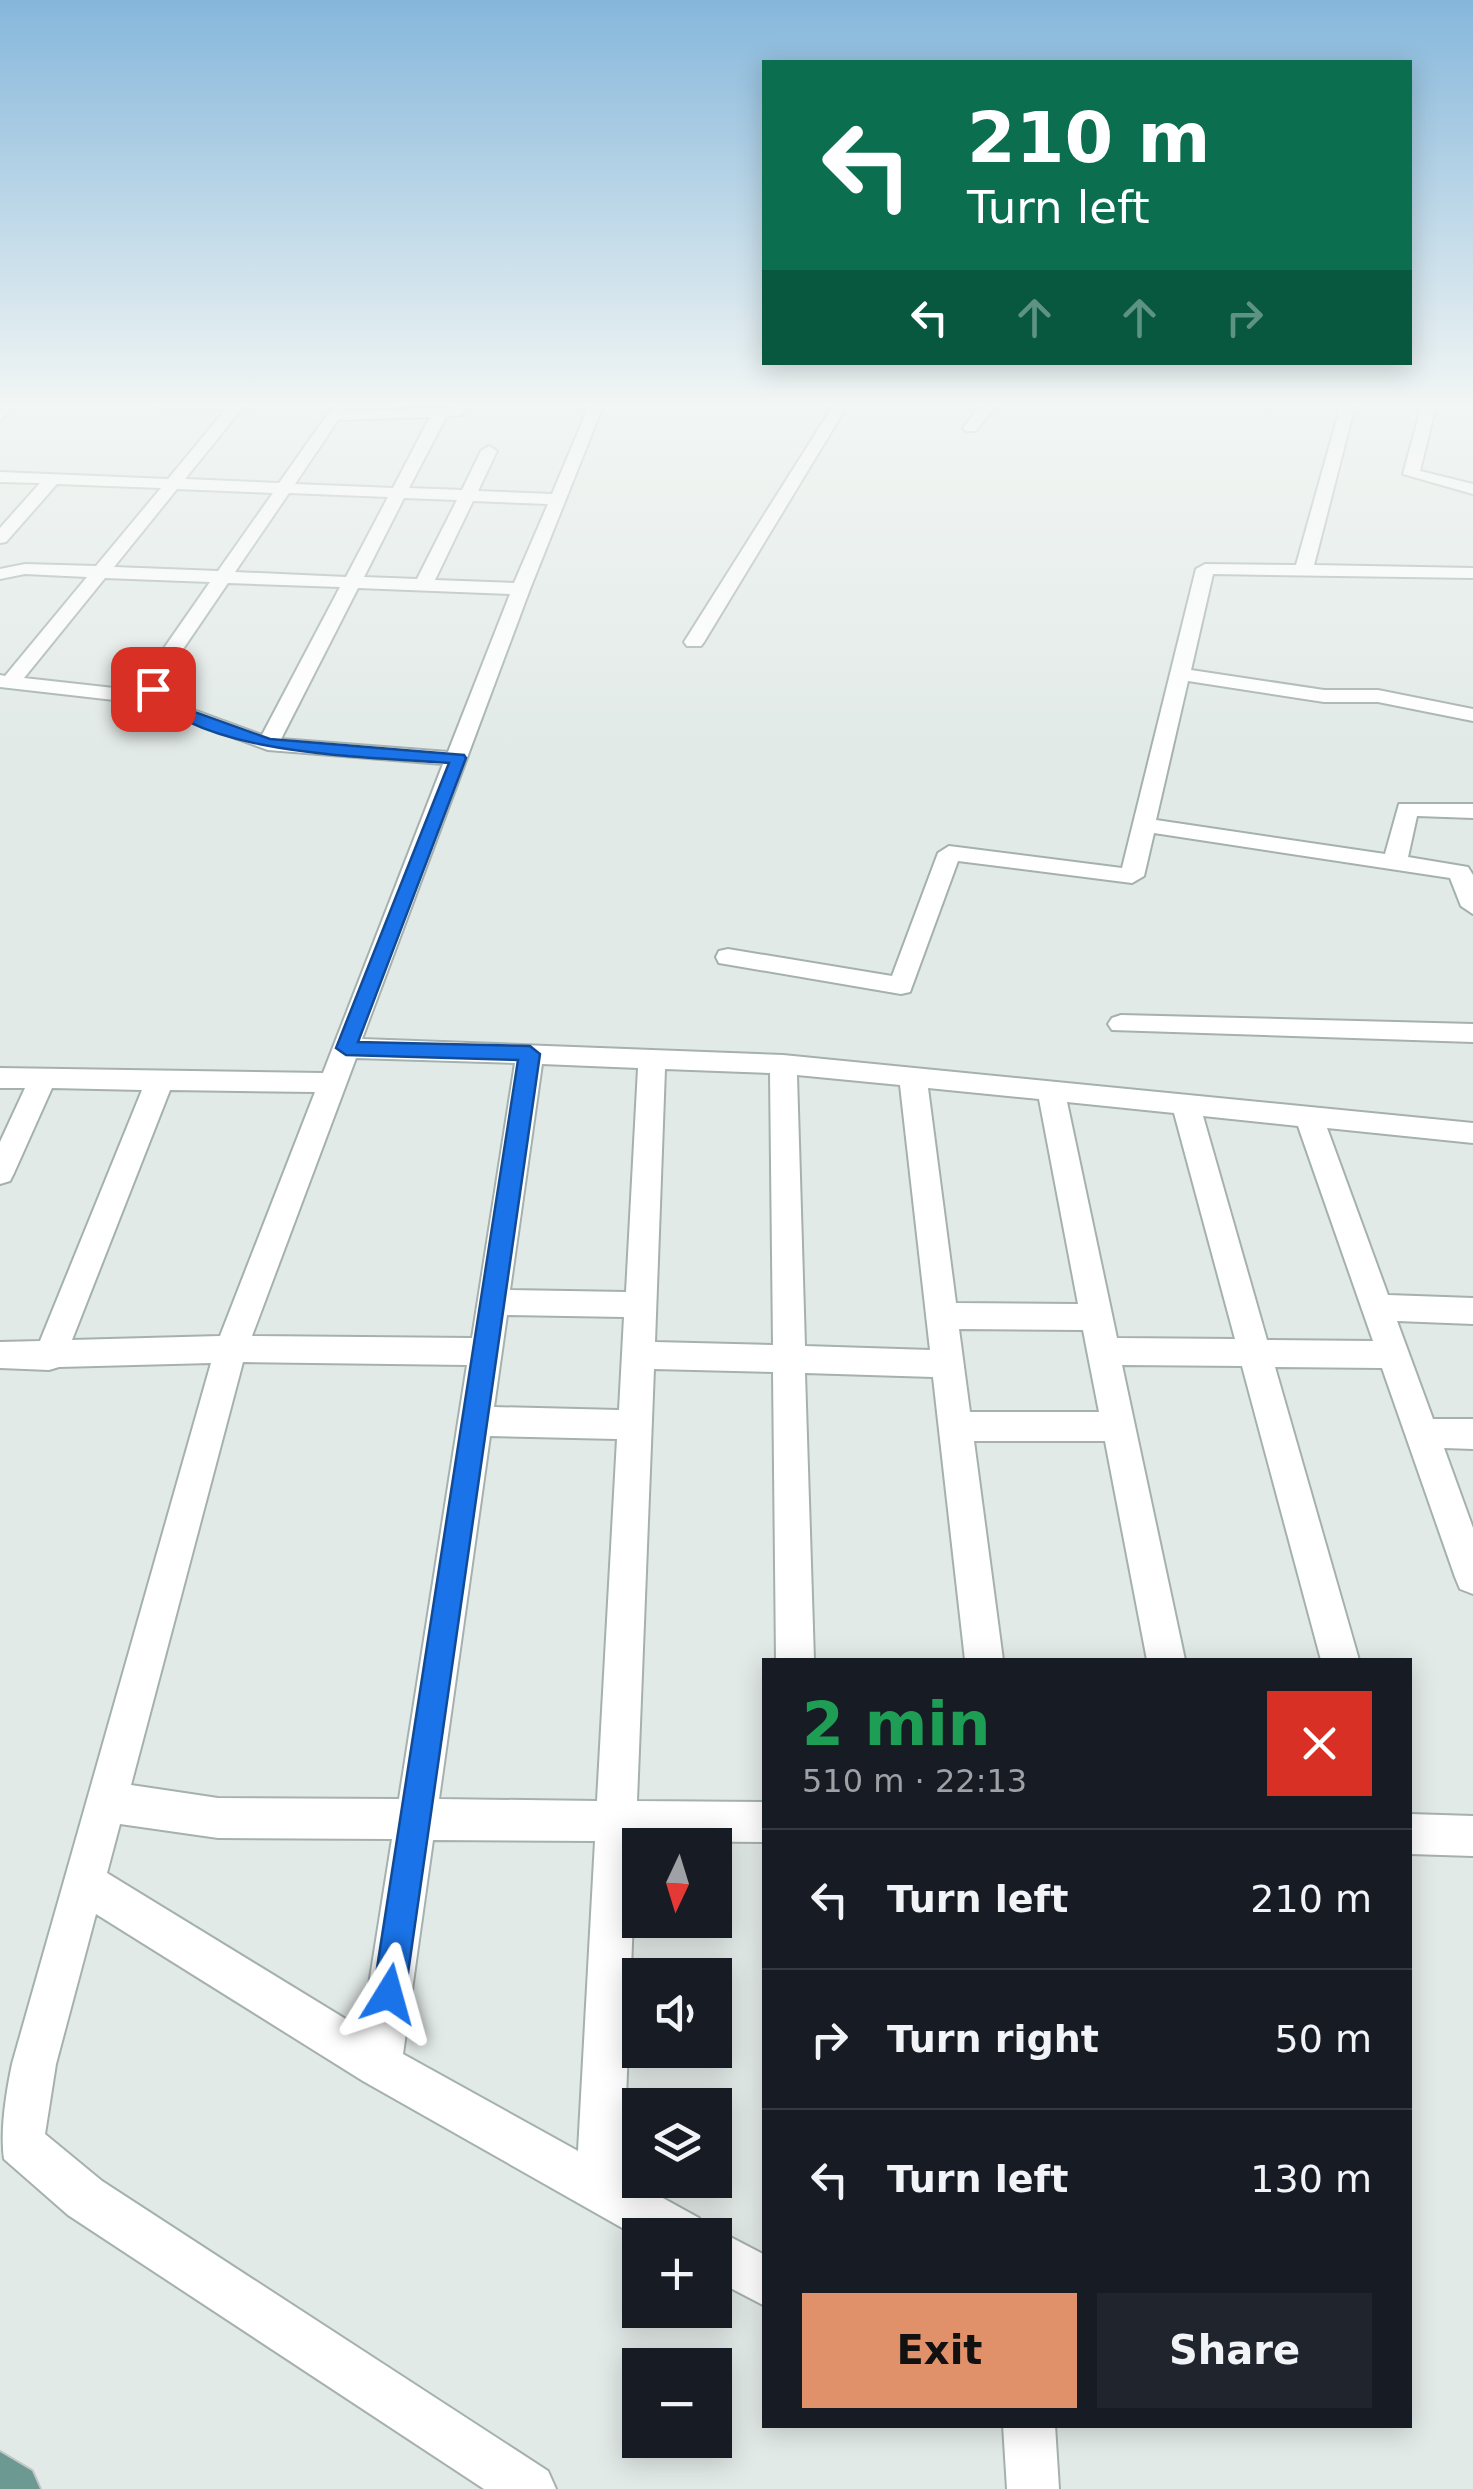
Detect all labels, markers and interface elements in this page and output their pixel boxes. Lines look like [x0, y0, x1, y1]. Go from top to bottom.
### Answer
text: 210 m [967, 97, 1210, 179]
icon: left [802, 100, 932, 230]
text: Turn left [967, 181, 1150, 234]
icon: left [902, 290, 957, 345]
icon: ahead [1007, 290, 1062, 345]
icon: ahead [1112, 290, 1167, 345]
icon: right [1217, 290, 1272, 345]
pin [111, 647, 196, 732]
icon: arrive [126, 662, 181, 717]
text: 2 min [802, 1689, 990, 1759]
button: close [1267, 1691, 1372, 1796]
text: 510 m · 22:13 [802, 1762, 1027, 1800]
north arrow [622, 1828, 732, 1938]
map controls [622, 1828, 732, 2458]
icon: left [802, 1872, 857, 1927]
text: Turn left [887, 1877, 1068, 1921]
text: 210 m [1250, 1877, 1372, 1921]
position arrow [337, 1942, 441, 2046]
button: sound [622, 1958, 732, 2068]
icon: right [802, 2012, 857, 2067]
text: Turn right [887, 2017, 1099, 2061]
text: 50 m [1275, 2017, 1372, 2061]
button: layers [622, 2088, 732, 2198]
icon: left [802, 2152, 857, 2207]
text: Turn left [887, 2157, 1068, 2201]
text: 130 m [1250, 2157, 1372, 2201]
button: + [622, 2218, 732, 2328]
button: Exit [802, 2293, 1077, 2408]
button: Share [1097, 2293, 1372, 2408]
button: − [622, 2348, 732, 2458]

